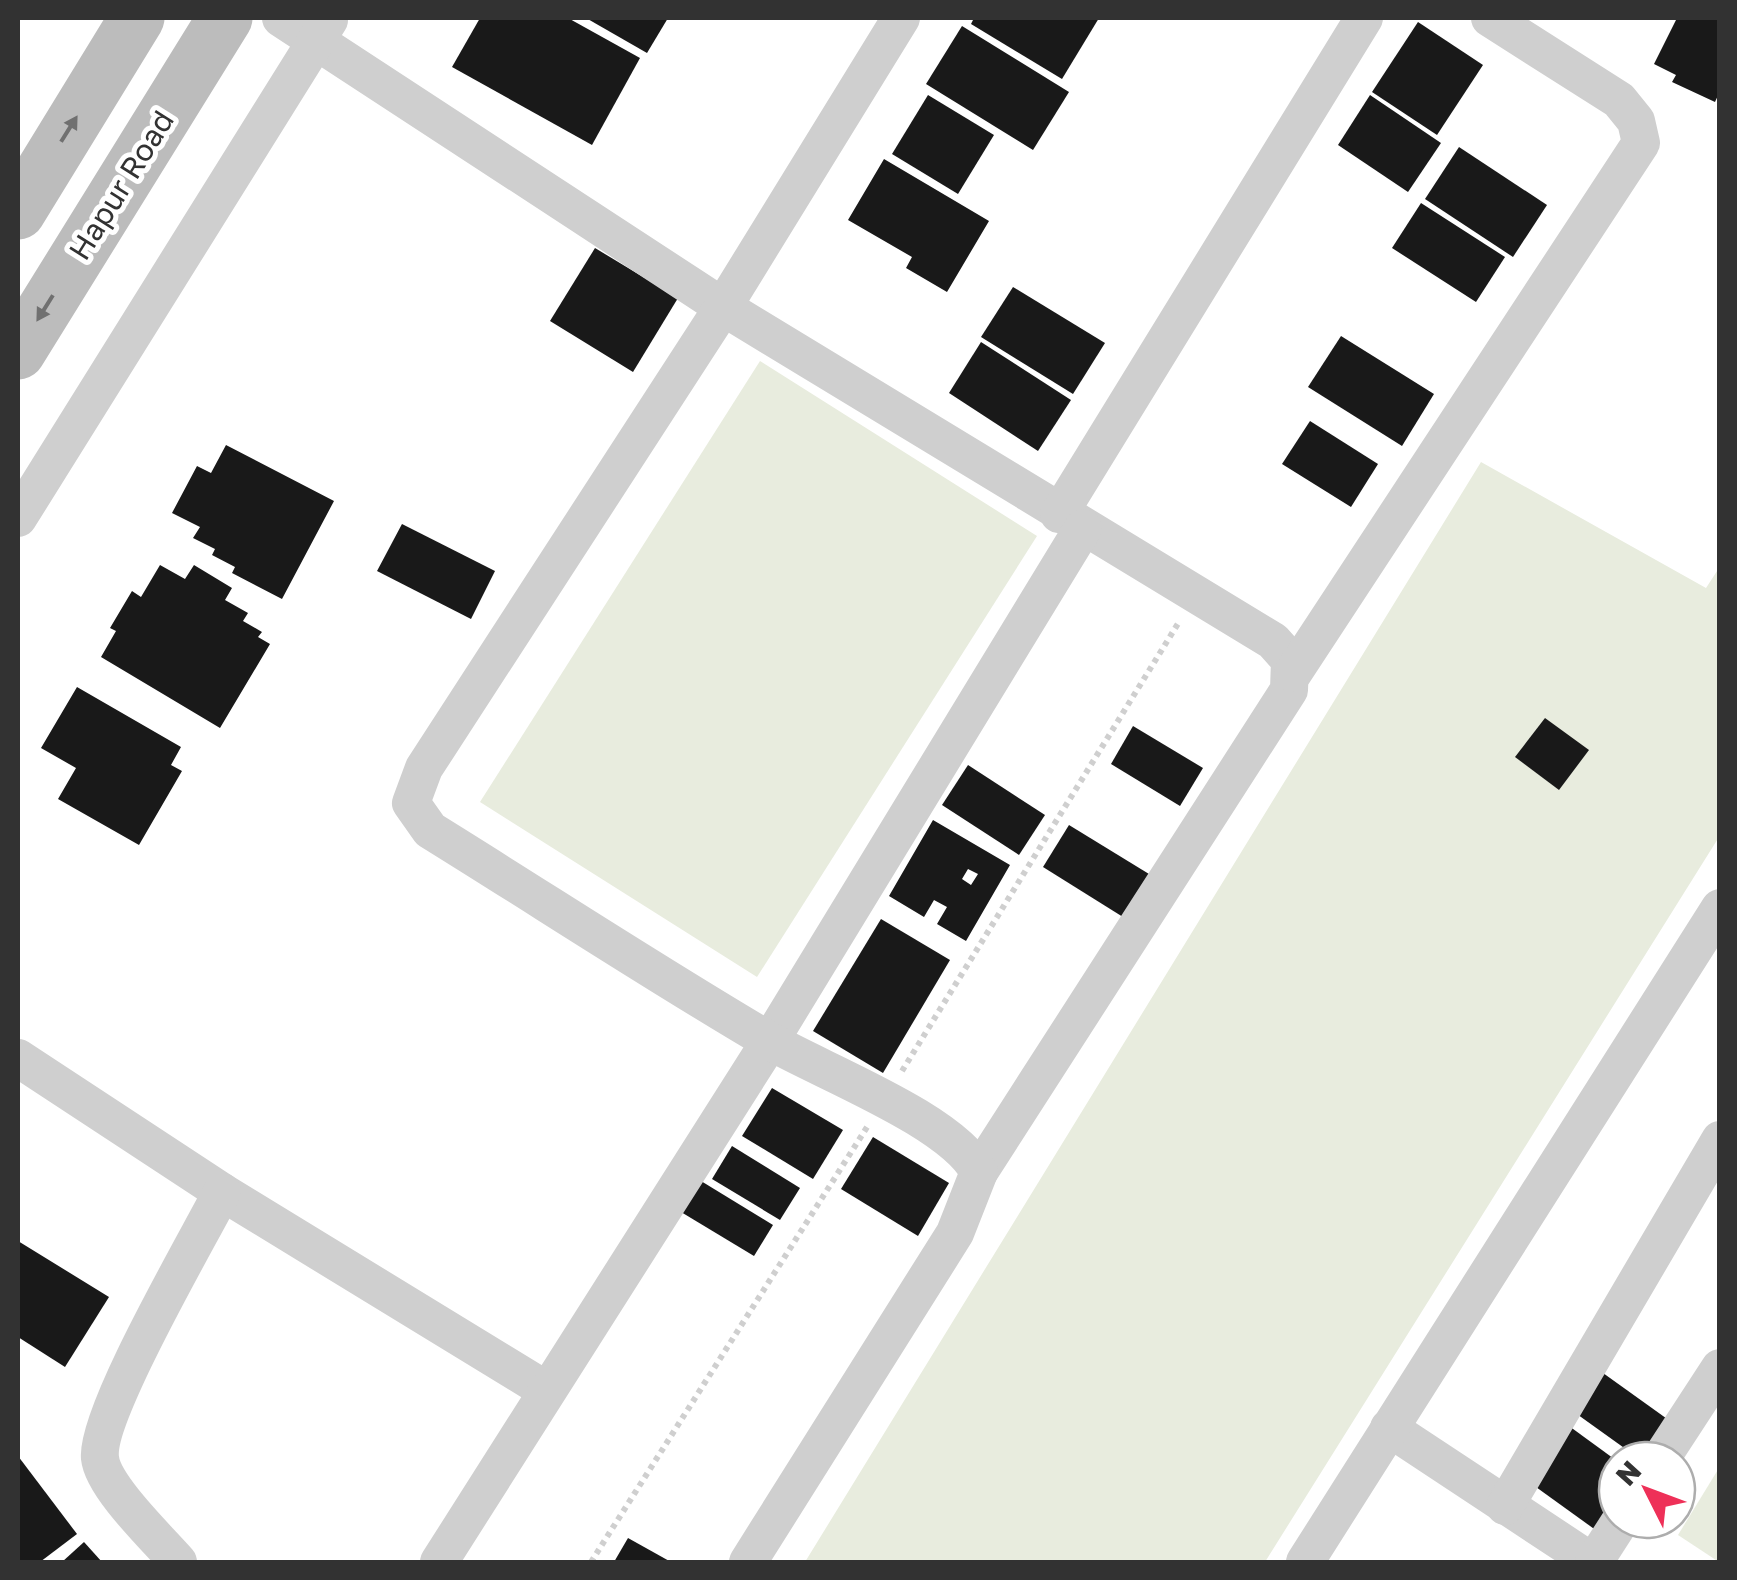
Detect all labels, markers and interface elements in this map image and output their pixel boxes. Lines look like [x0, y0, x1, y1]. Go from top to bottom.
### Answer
street label: Hapur Road [61, 104, 181, 266]
one-way arrow [59, 115, 77, 143]
one-way arrow [36, 295, 54, 322]
north arrow [1597, 1440, 1697, 1540]
text: N [1609, 1454, 1647, 1492]

